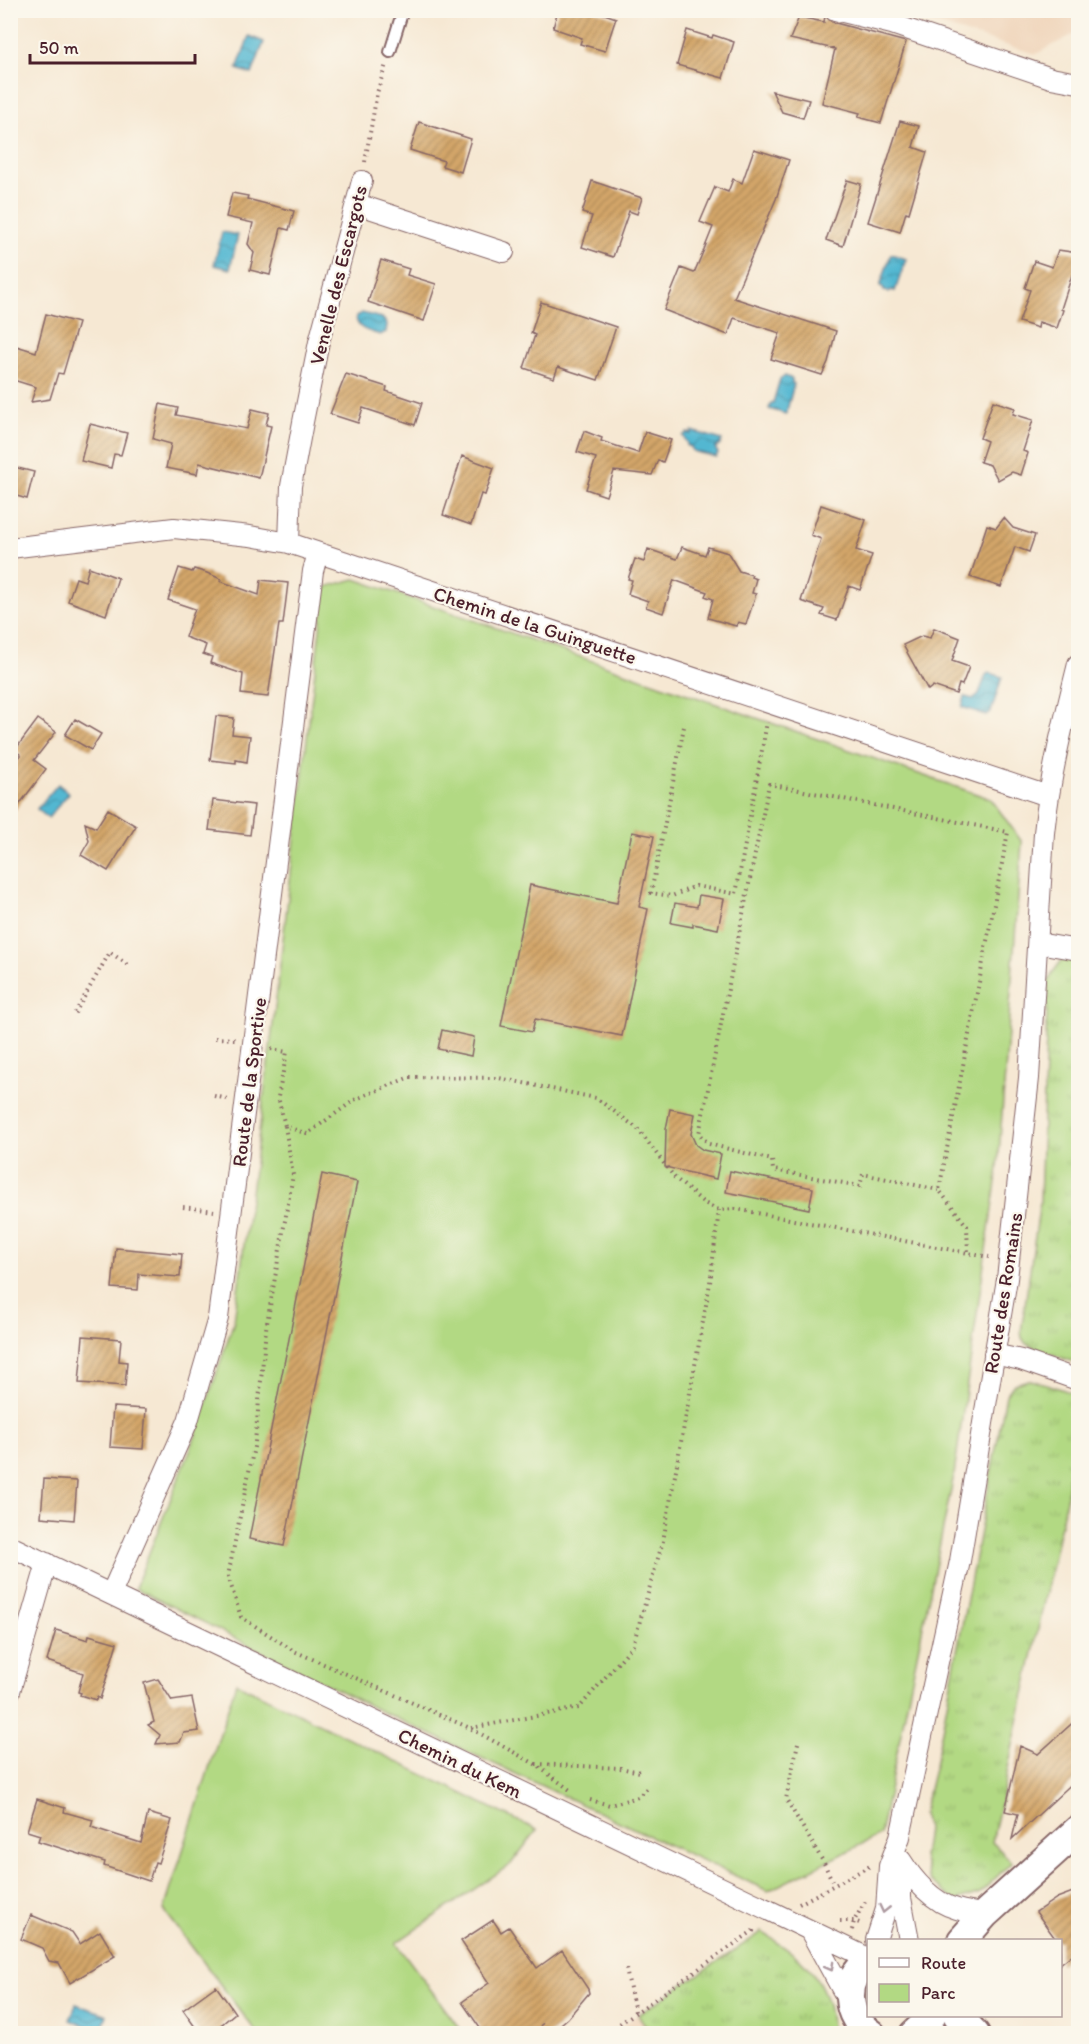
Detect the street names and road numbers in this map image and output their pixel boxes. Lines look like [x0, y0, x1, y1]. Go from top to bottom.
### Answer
street label: Venelle des Escargots [304, 183, 372, 367]
street label: Chemin de la Guinguette [431, 581, 639, 669]
street label: Route de la Sportive [227, 996, 271, 1168]
street label: Route des Romains [978, 1211, 1028, 1375]
street label: Chemin du Kem [394, 1723, 526, 1803]

